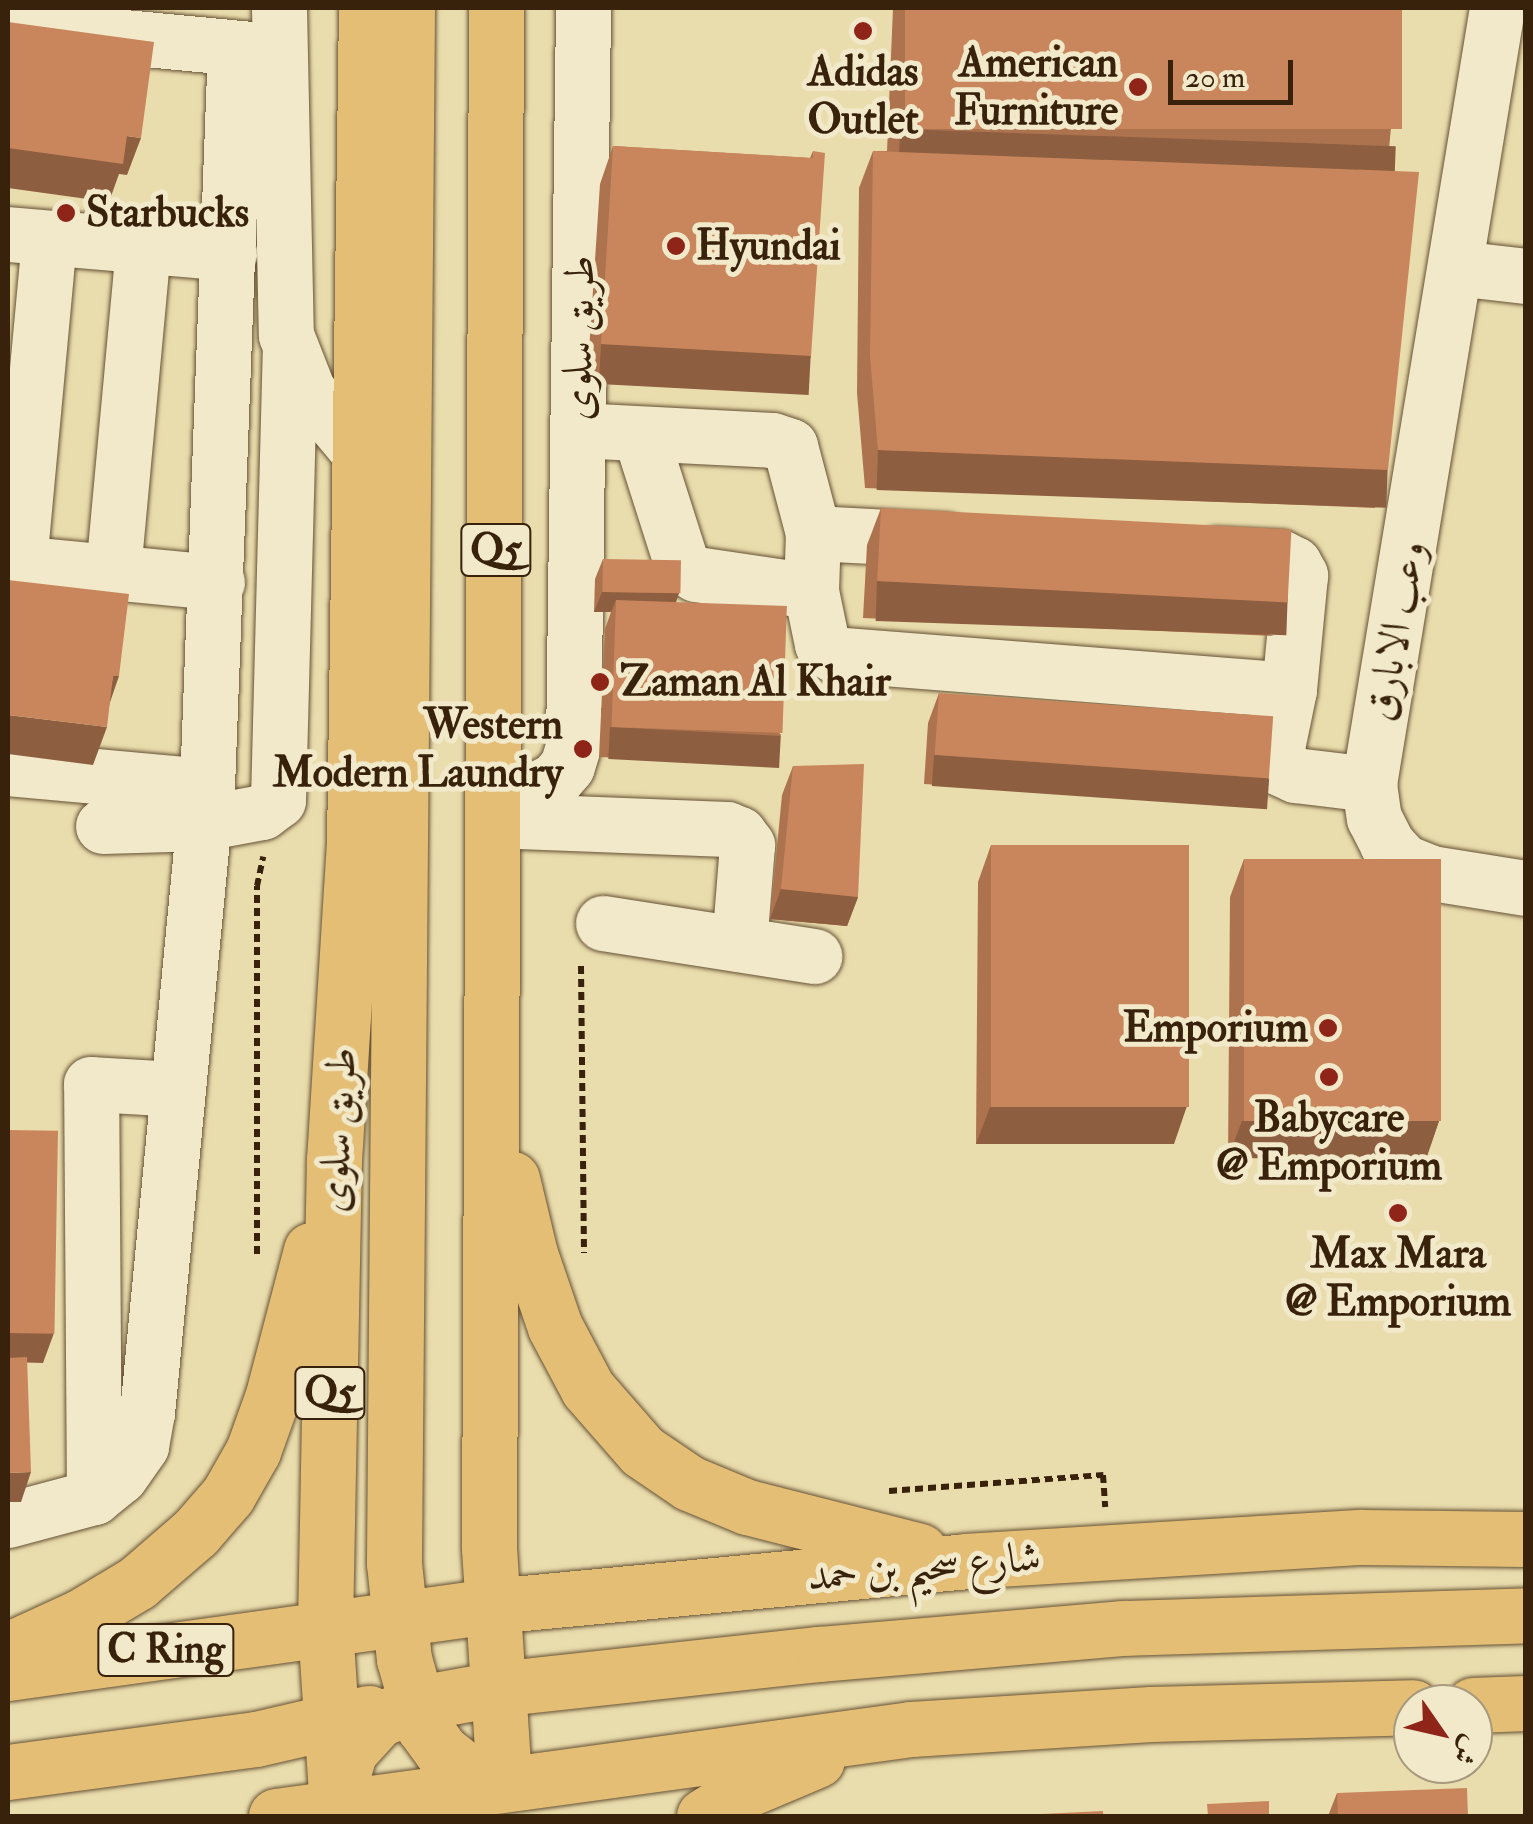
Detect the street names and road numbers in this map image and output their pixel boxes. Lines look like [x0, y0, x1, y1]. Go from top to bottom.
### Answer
street label: طريق سلوى [552, 255, 606, 421]
road number: Q5 [458, 515, 534, 585]
street label: وعب الابارق [1355, 537, 1437, 725]
street label: طريق سلوى [308, 1046, 368, 1214]
road number: Q5 [292, 1358, 368, 1428]
street label: شارع سحيم بن حمد [805, 1532, 1043, 1602]
road number: C Ring [96, 1615, 236, 1685]

